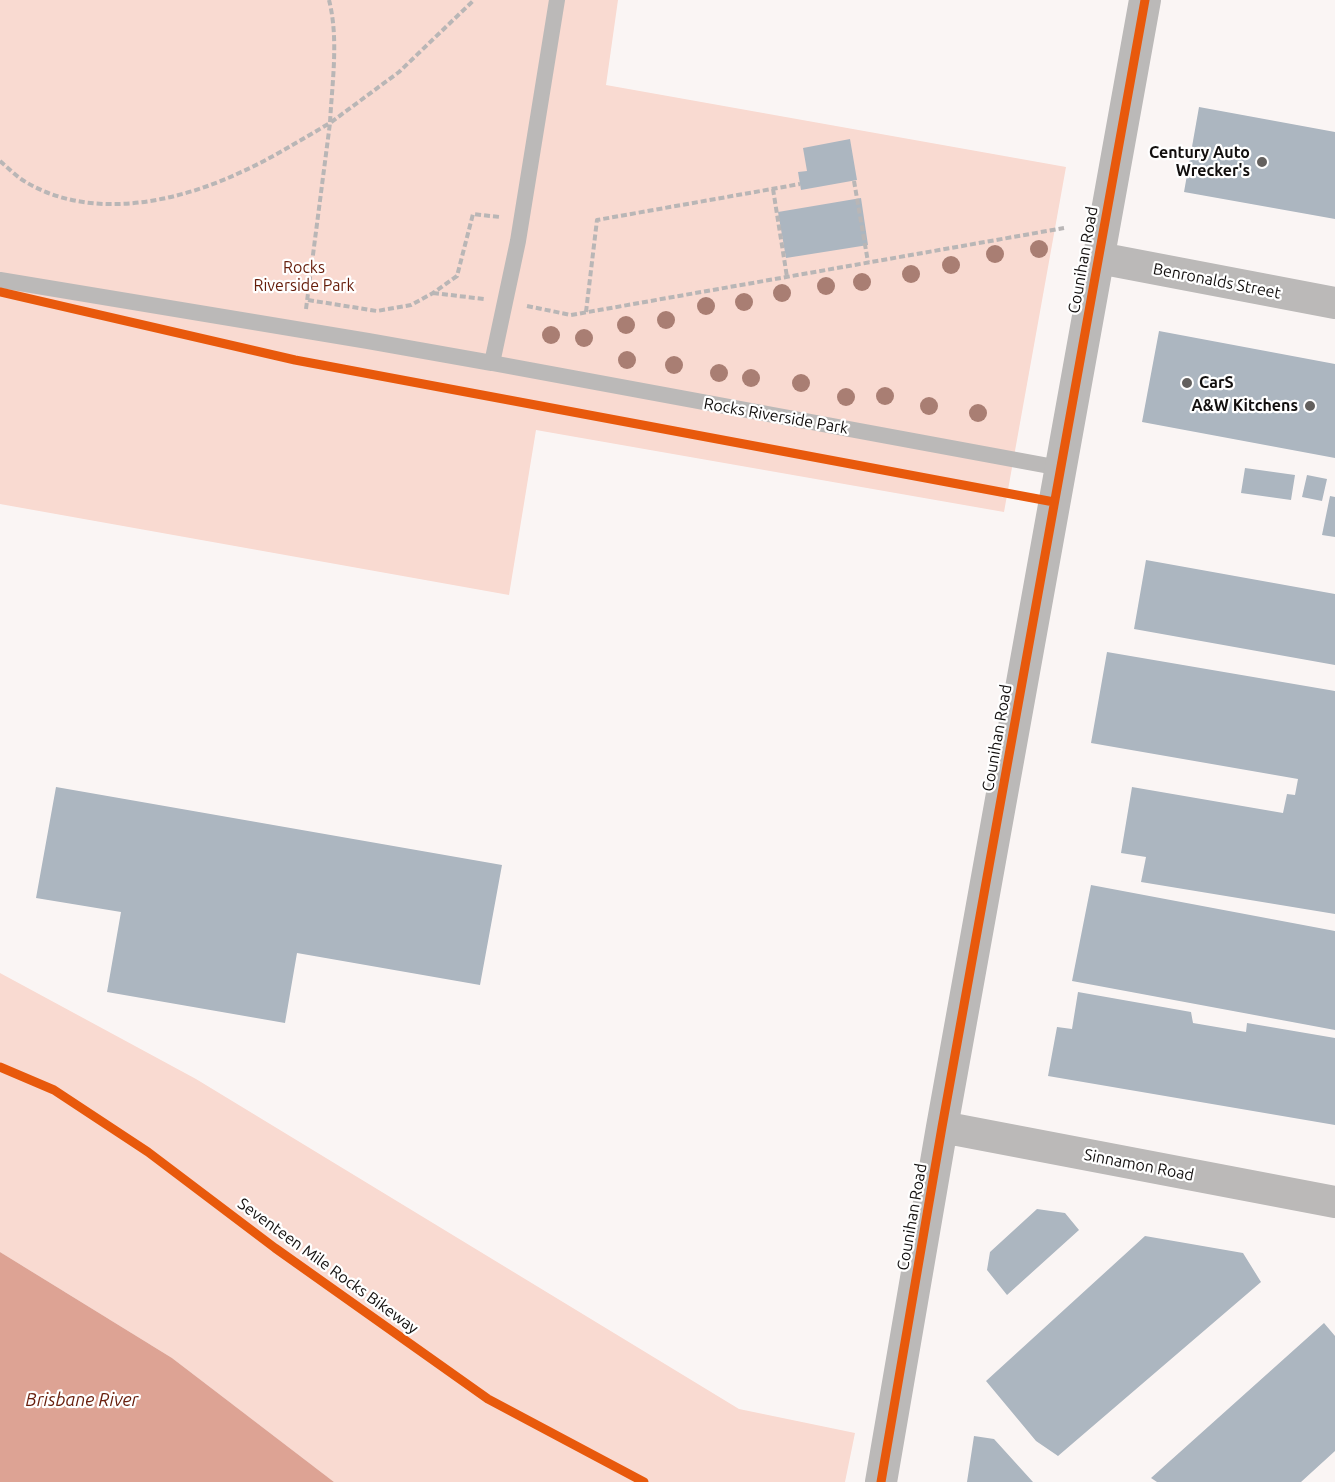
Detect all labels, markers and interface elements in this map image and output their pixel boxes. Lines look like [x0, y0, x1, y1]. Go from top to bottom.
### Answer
place label: Century Auto Wrecker's [1149, 143, 1250, 181]
marker: Century Auto Wrecker's [1255, 155, 1269, 169]
street label: Counihan Road [1064, 205, 1102, 315]
park label: Rocks Riverside Park [254, 258, 354, 296]
street label: Benronalds Street [1151, 259, 1283, 303]
place label: CarS [1199, 373, 1234, 393]
marker: CarS [1180, 376, 1194, 390]
street label: Rocks Riverside Park [702, 394, 850, 438]
place label: A&W Kitchens [1192, 396, 1298, 416]
marker: A&W Kitchens [1303, 399, 1317, 413]
street label: Counihan Road [978, 683, 1016, 793]
street label: Sinnamon Road [1082, 1145, 1196, 1185]
street label: Counihan Road [893, 1162, 931, 1272]
street label: Seventeen Mile Rocks Bikeway [234, 1194, 422, 1338]
water label: Brisbane River [26, 1389, 138, 1411]

